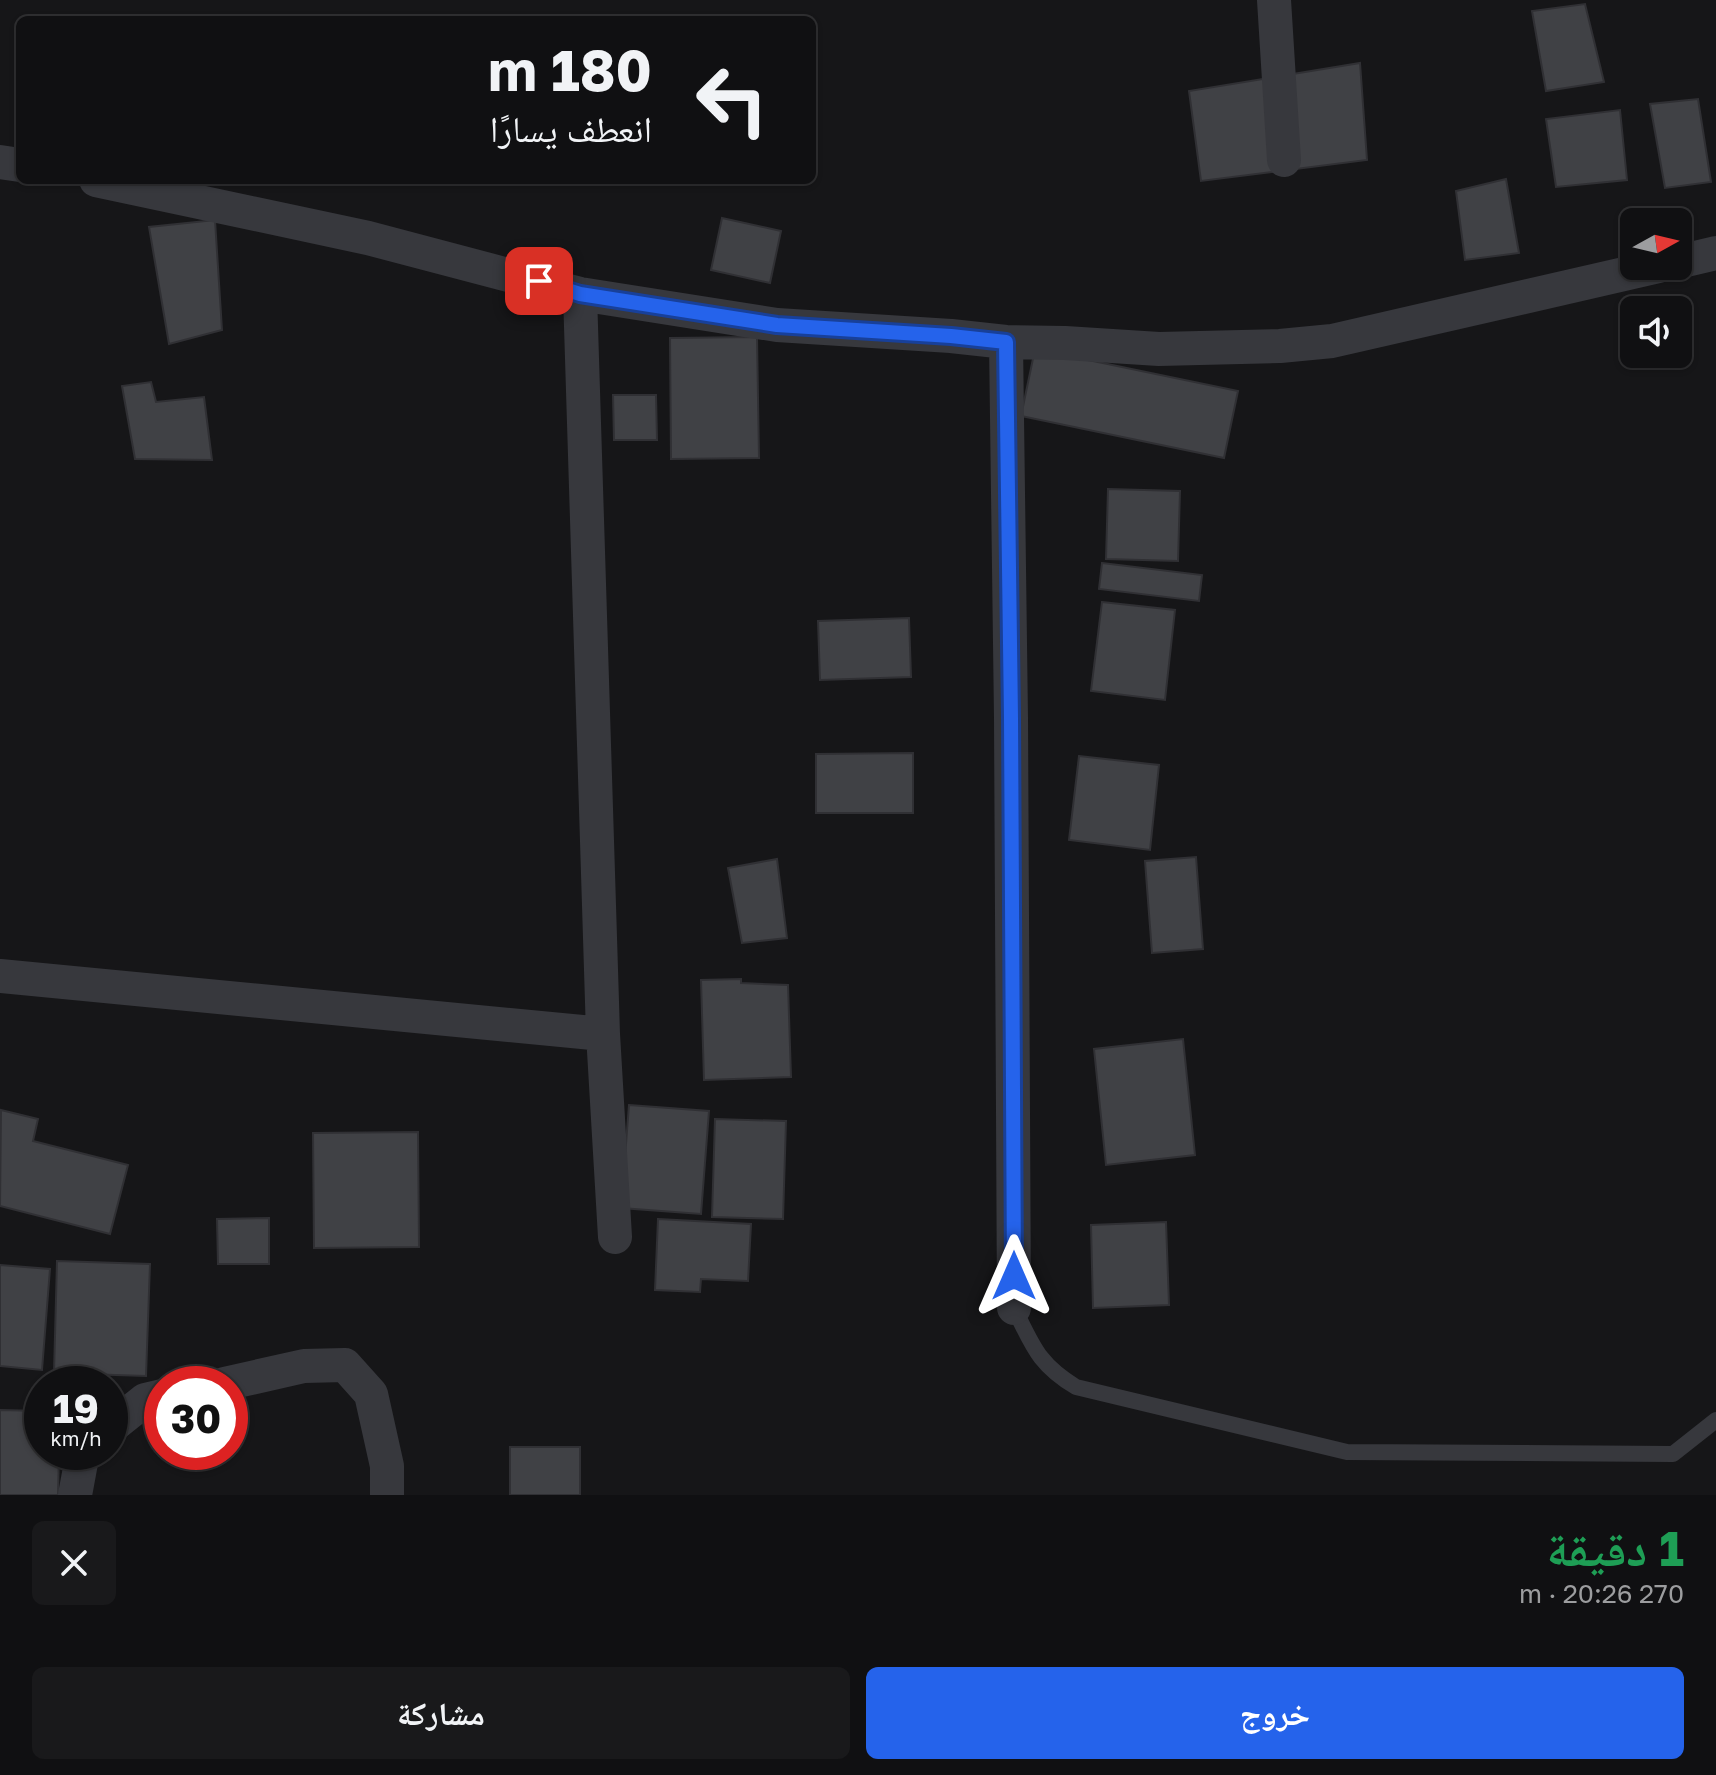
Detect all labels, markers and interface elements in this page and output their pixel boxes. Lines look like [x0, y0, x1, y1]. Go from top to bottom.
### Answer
text: 180 m [488, 36, 652, 103]
icon: left [680, 48, 784, 152]
text: انعطف يسارًا [490, 107, 652, 150]
north arrow [1620, 208, 1692, 280]
map controls [1620, 208, 1692, 368]
pin [505, 247, 573, 315]
icon: arrive [517, 259, 561, 303]
button: sound [1620, 296, 1692, 368]
position arrow [972, 1234, 1056, 1318]
speed limit sign: 30 [144, 1366, 248, 1470]
text: 19 [53, 1384, 99, 1432]
text: km/h [51, 1426, 101, 1450]
text: 1 دقيقة [1546, 1519, 1684, 1577]
button: close [32, 1521, 116, 1605]
text: 270 m · 20:26 [1519, 1578, 1684, 1609]
button: مشاركة [32, 1667, 850, 1759]
button: خروج [866, 1667, 1684, 1759]

